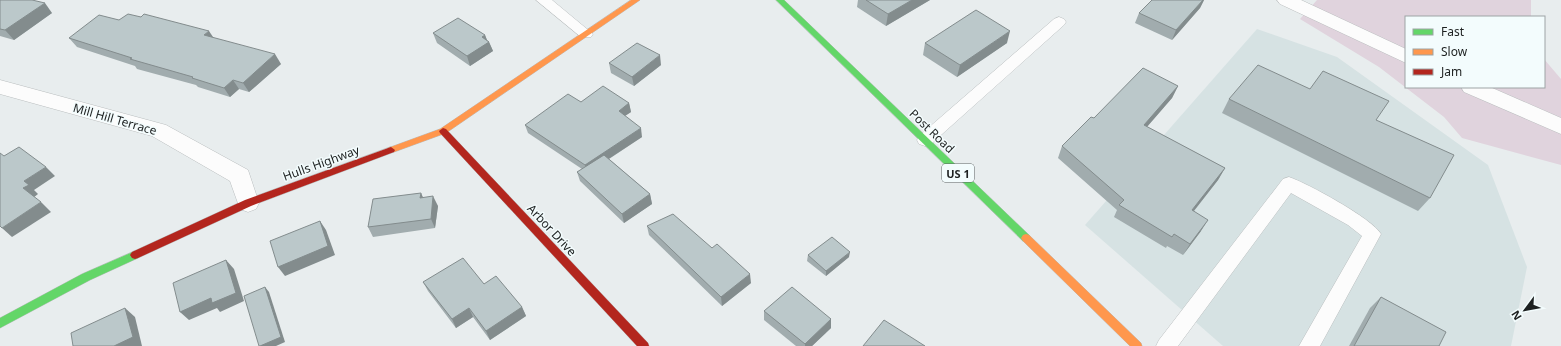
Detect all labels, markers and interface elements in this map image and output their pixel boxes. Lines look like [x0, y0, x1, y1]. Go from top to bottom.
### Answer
legend [1405, 16, 1545, 88]
text: Fast [1441, 23, 1465, 40]
text: Slow [1441, 43, 1468, 60]
text: Jam [1440, 63, 1462, 80]
street label: Mill Hill Terrace [71, 99, 159, 139]
street label: Post Road [906, 105, 958, 157]
street label: Hulls Highway [280, 141, 363, 185]
road number: US 1 [942, 164, 974, 182]
street label: Arbor Drive [524, 200, 581, 260]
north arrow [1505, 290, 1545, 330]
text: N [1507, 308, 1525, 323]

